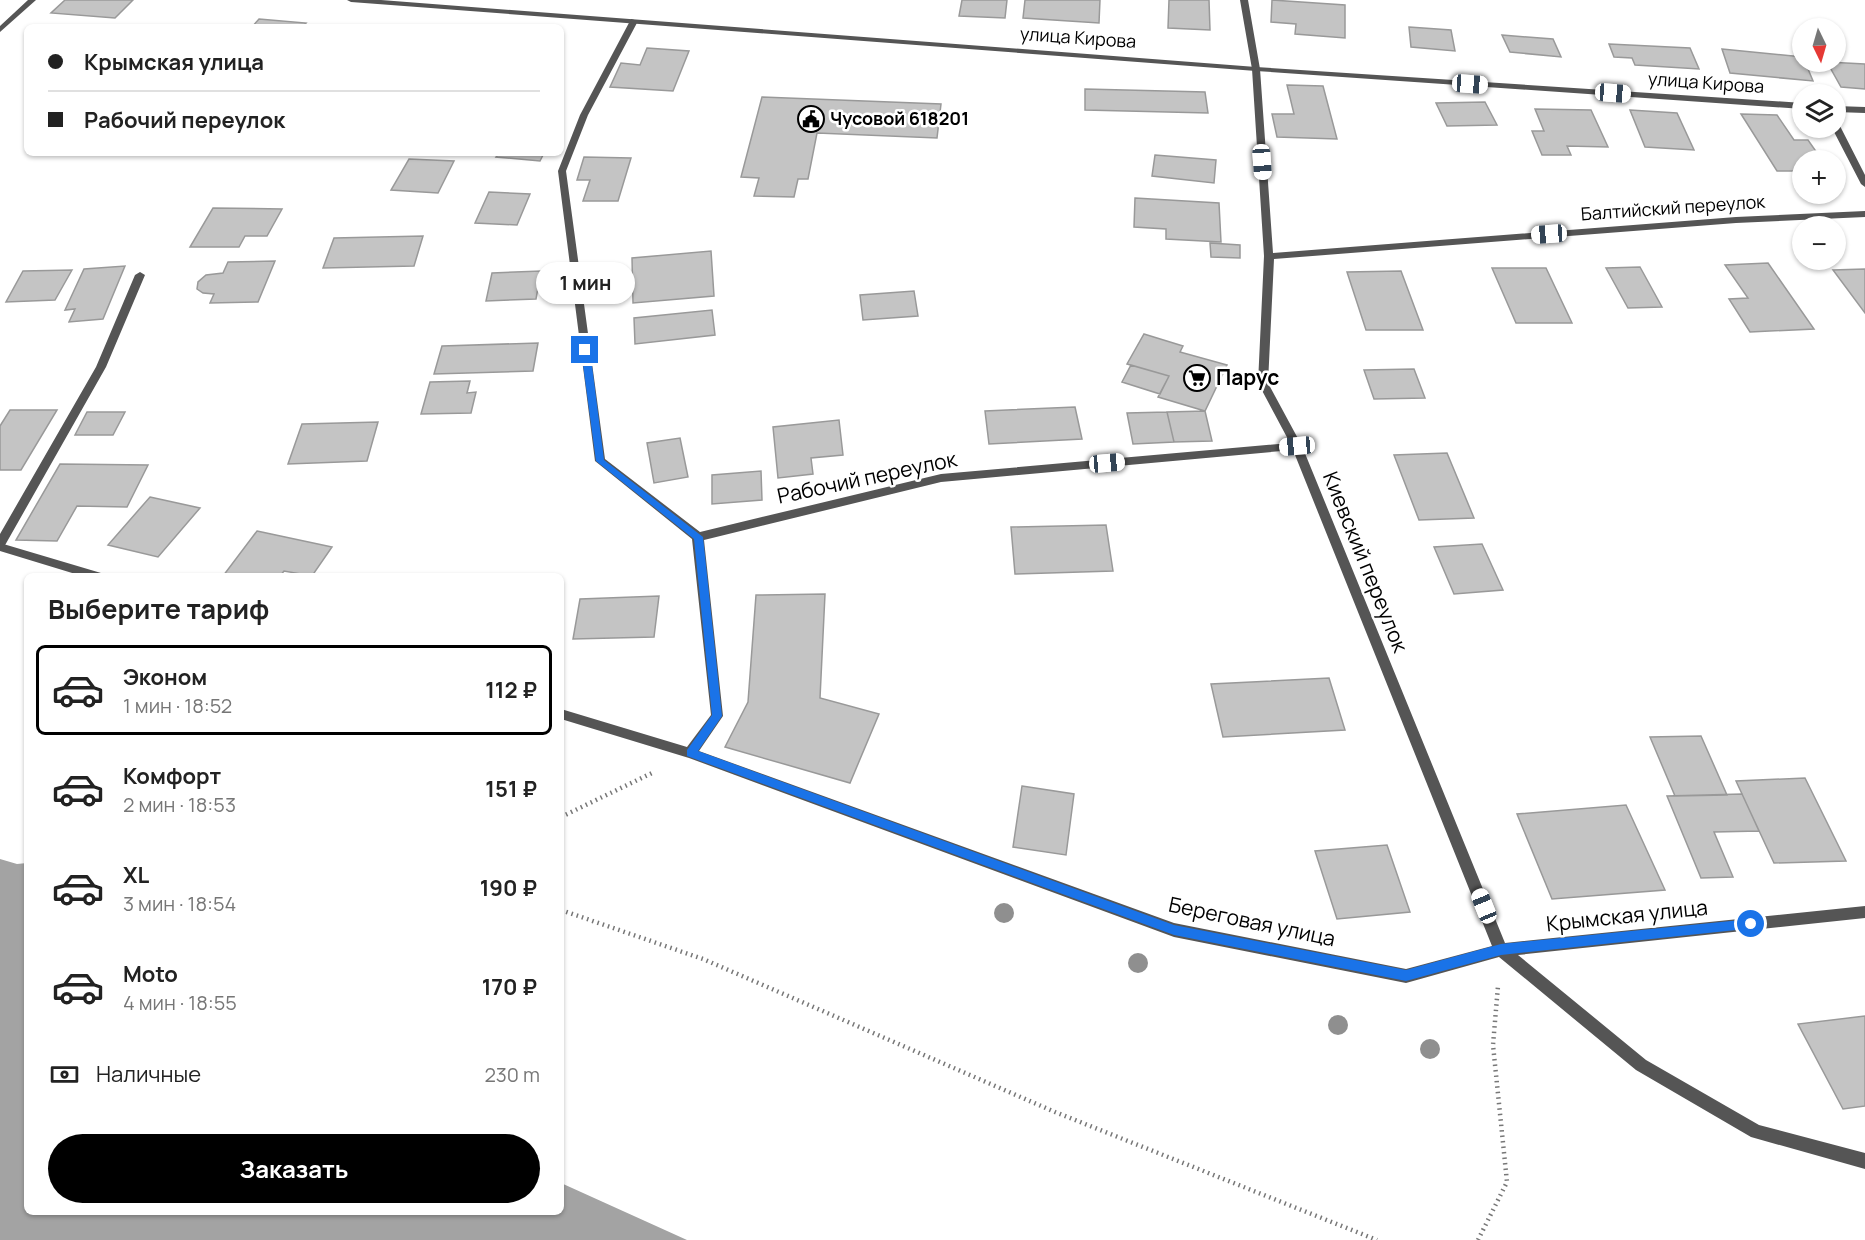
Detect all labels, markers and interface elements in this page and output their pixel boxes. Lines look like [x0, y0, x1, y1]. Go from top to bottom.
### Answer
north arrow [1792, 18, 1846, 72]
map controls [1792, 18, 1846, 270]
street label: улица Кирова [1019, 21, 1137, 53]
text: Крымская улица [84, 47, 264, 77]
street label: улица Кирова [1647, 66, 1765, 98]
car [1451, 74, 1489, 94]
car [1594, 83, 1632, 103]
button: layers [1792, 84, 1846, 138]
public building icon: Чусовой 618201 [796, 104, 826, 134]
text: Рабочий переулок [84, 105, 285, 135]
place label: Чусовой 618201 [830, 106, 969, 130]
car [1252, 143, 1272, 181]
button: + [1792, 150, 1846, 204]
street label: Балтийский переулок [1580, 189, 1767, 225]
button: − [1792, 216, 1846, 270]
car [1530, 224, 1568, 244]
callout: 1 мин [536, 263, 634, 305]
text: 1 мин [560, 269, 611, 296]
route end [571, 336, 598, 363]
supermarket icon: Парус [1182, 363, 1212, 393]
place label: Парус [1216, 363, 1279, 391]
car [1278, 435, 1316, 457]
street label: Рабочий переулок [774, 444, 960, 510]
car [1088, 452, 1126, 474]
street label: Киевский переулок [1317, 467, 1415, 657]
text: Выберите тариф [48, 590, 269, 627]
text: Эконом [123, 662, 207, 692]
icon: car [51, 663, 105, 717]
text: 112 ₽ [485, 675, 537, 705]
text: 1 мин · 18:52 [123, 692, 232, 719]
text: Комфорт [123, 761, 221, 791]
icon: car [51, 762, 105, 816]
text: 151 ₽ [485, 774, 537, 804]
text: 2 мин · 18:53 [123, 791, 236, 818]
text: XL [123, 860, 149, 890]
icon: car [51, 861, 105, 915]
text: 190 ₽ [480, 873, 537, 903]
car [1469, 886, 1499, 926]
text: 3 мин · 18:54 [123, 890, 236, 917]
street label: Береговая улица [1166, 890, 1338, 952]
street label: Крымская улица [1545, 893, 1709, 937]
route start [1737, 910, 1764, 937]
text: Moto [123, 959, 178, 989]
icon: car [51, 960, 105, 1014]
text: 170 ₽ [482, 972, 537, 1002]
text: 4 мин · 18:55 [123, 989, 237, 1016]
icon: cash [48, 1058, 81, 1091]
text: Наличные [96, 1059, 201, 1089]
text: 230 m [484, 1061, 540, 1088]
button: Заказать [48, 1134, 540, 1203]

